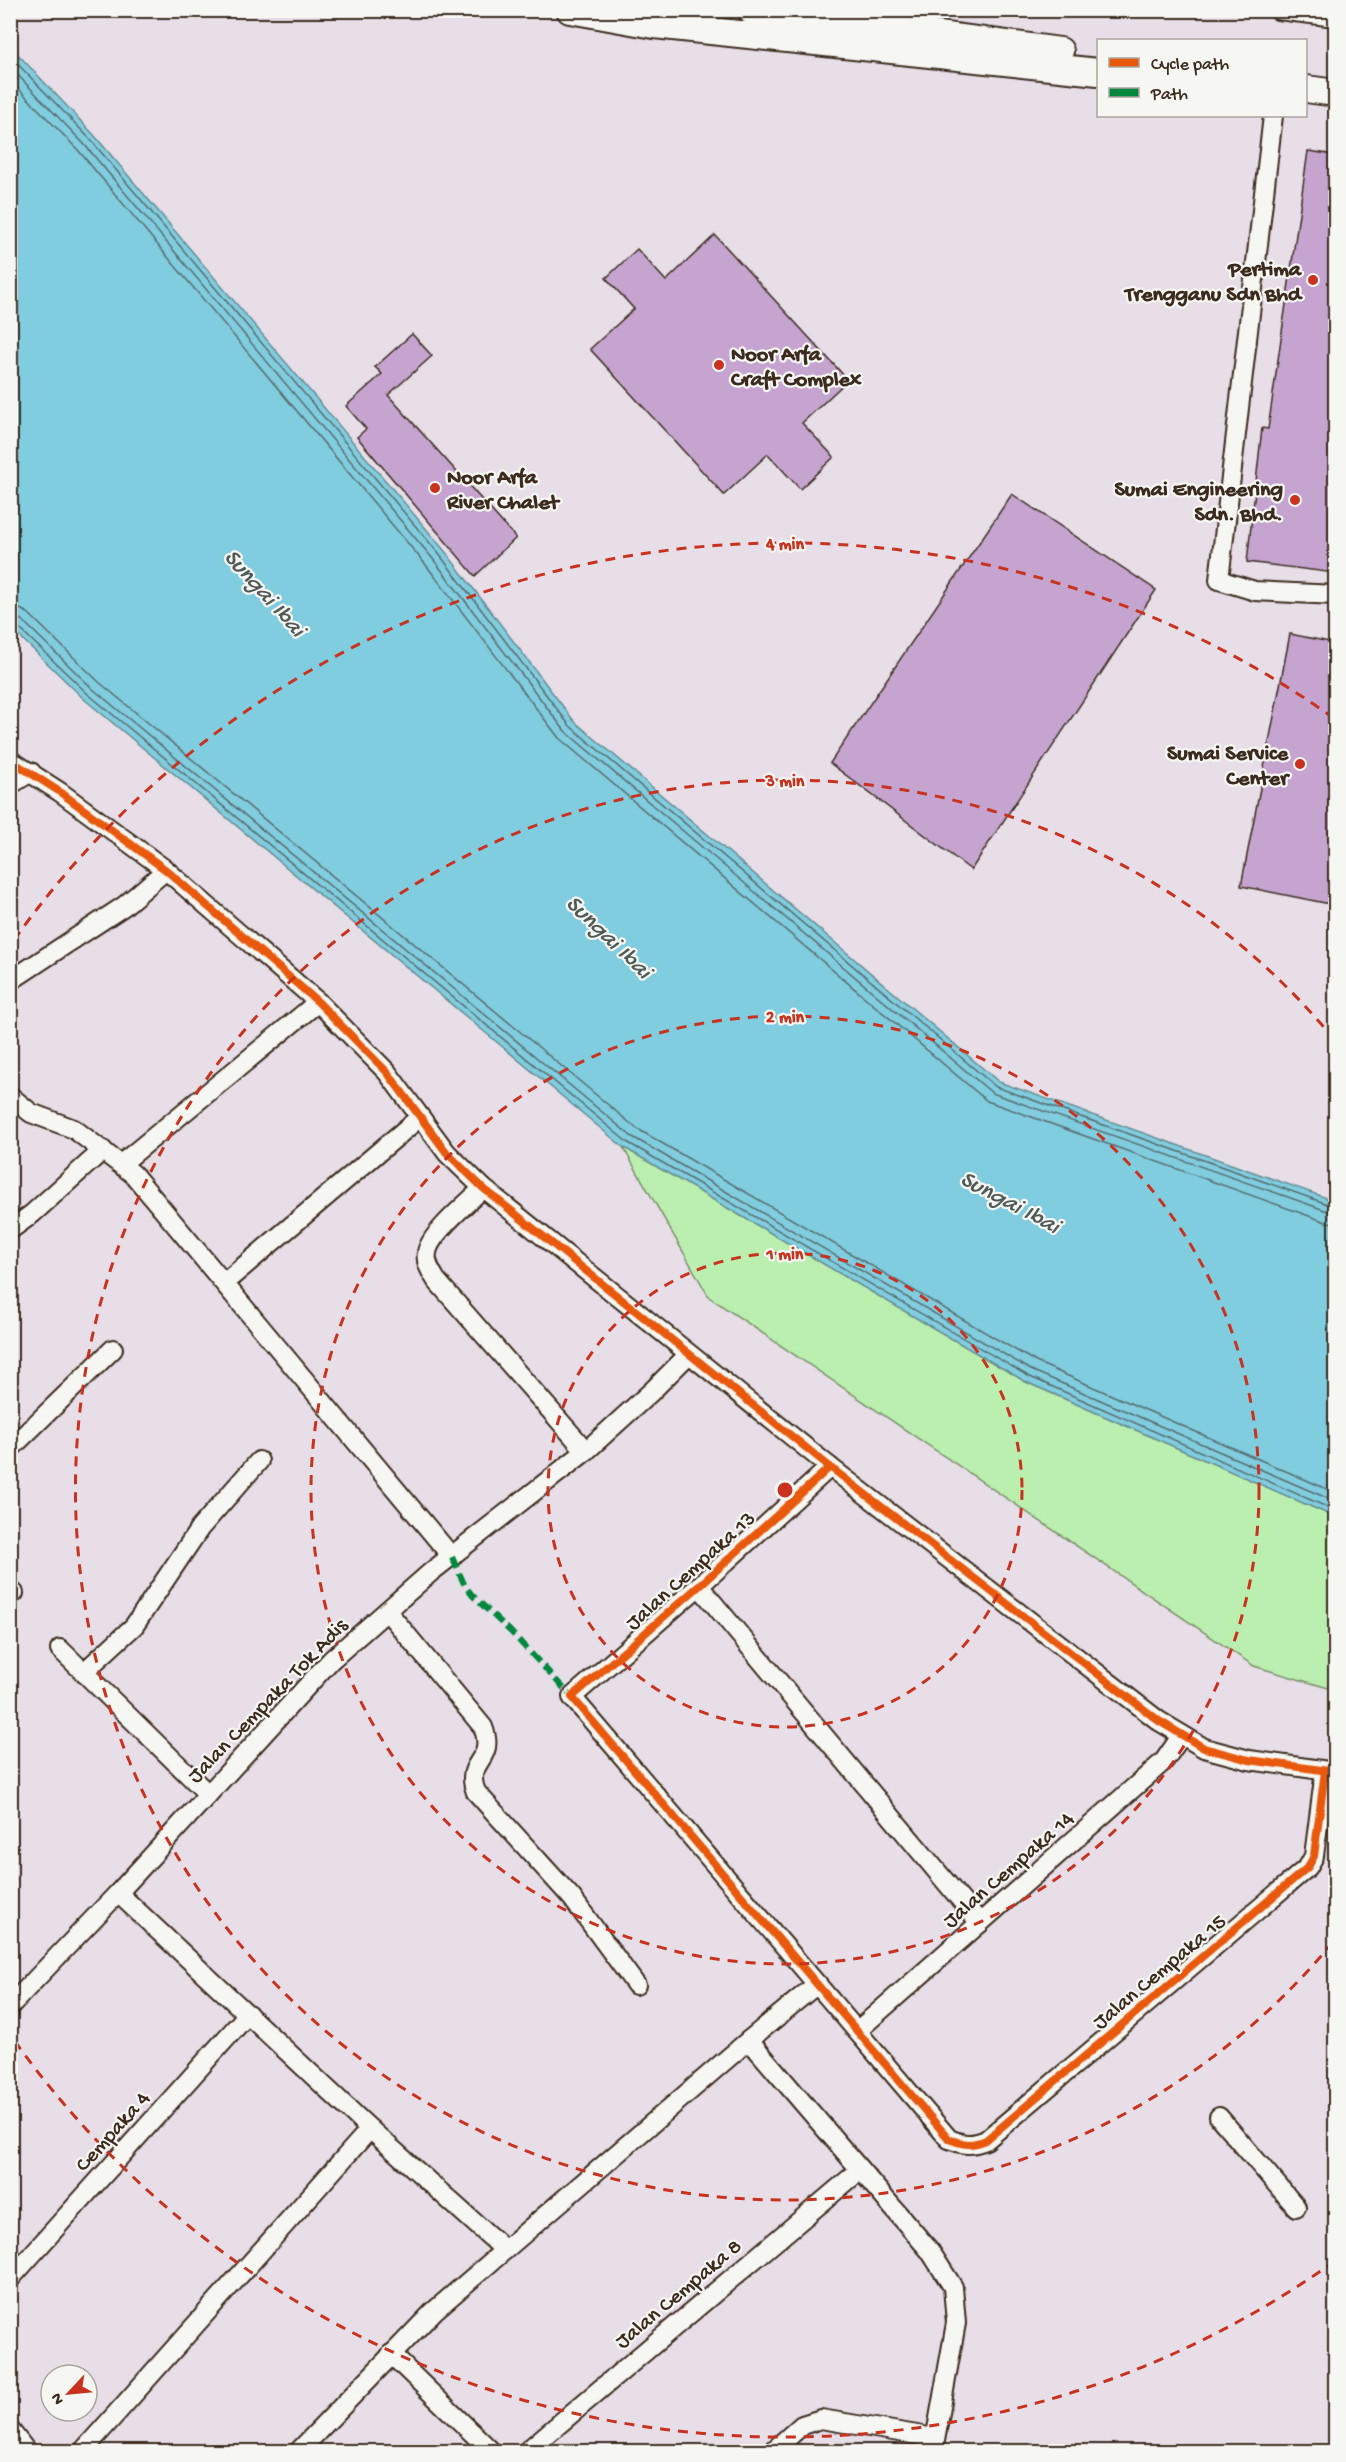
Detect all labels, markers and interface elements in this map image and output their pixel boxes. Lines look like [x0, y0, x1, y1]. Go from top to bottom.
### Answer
legend [1097, 39, 1307, 117]
text: Cycle path [1151, 55, 1229, 76]
text: Path [1150, 85, 1188, 106]
place label: Pertima Trengganu Sdn Bhd [1123, 258, 1303, 309]
marker: Pertima Trengganu Sdn Bhd [1306, 273, 1320, 287]
place label: Noor Arfa Craft Complex [730, 343, 862, 394]
marker: Noor Arfa Craft Complex [712, 358, 726, 372]
place label: Noor Arfa River Chalet [446, 466, 561, 517]
place label: Sumai Engineering Sdn. Bhd. [1115, 478, 1283, 529]
marker: Noor Arfa River Chalet [428, 481, 442, 495]
marker: Sumai Engineering Sdn. Bhd. [1288, 493, 1302, 507]
text: 4 min [765, 535, 804, 556]
water label: Sungai Ibai [216, 544, 312, 646]
place label: Sumai Service Center [1167, 742, 1290, 793]
marker: Sumai Service Center [1293, 757, 1307, 771]
text: 3 min [765, 772, 805, 793]
water label: Sungai Ibai [558, 890, 659, 989]
text: 2 min [766, 1008, 805, 1029]
water label: Sungai Ibai [955, 1166, 1067, 1244]
text: 1 min [766, 1245, 804, 1266]
centre of rings [775, 1480, 795, 1500]
street label: Jalan Cempaka 13 [621, 1507, 762, 1637]
street label: Jalan Cempaka Tok Adis [183, 1613, 355, 1790]
street label: Jalan Cempaka 14 [939, 1807, 1081, 1935]
street label: Jalan Cempaka 15 [1089, 1910, 1233, 2036]
street label: Cempaka 4 [71, 2087, 157, 2178]
street label: Jalan Cempaka 8 [611, 2234, 748, 2356]
north arrow [39, 2363, 99, 2423]
text: N [48, 2389, 69, 2407]

